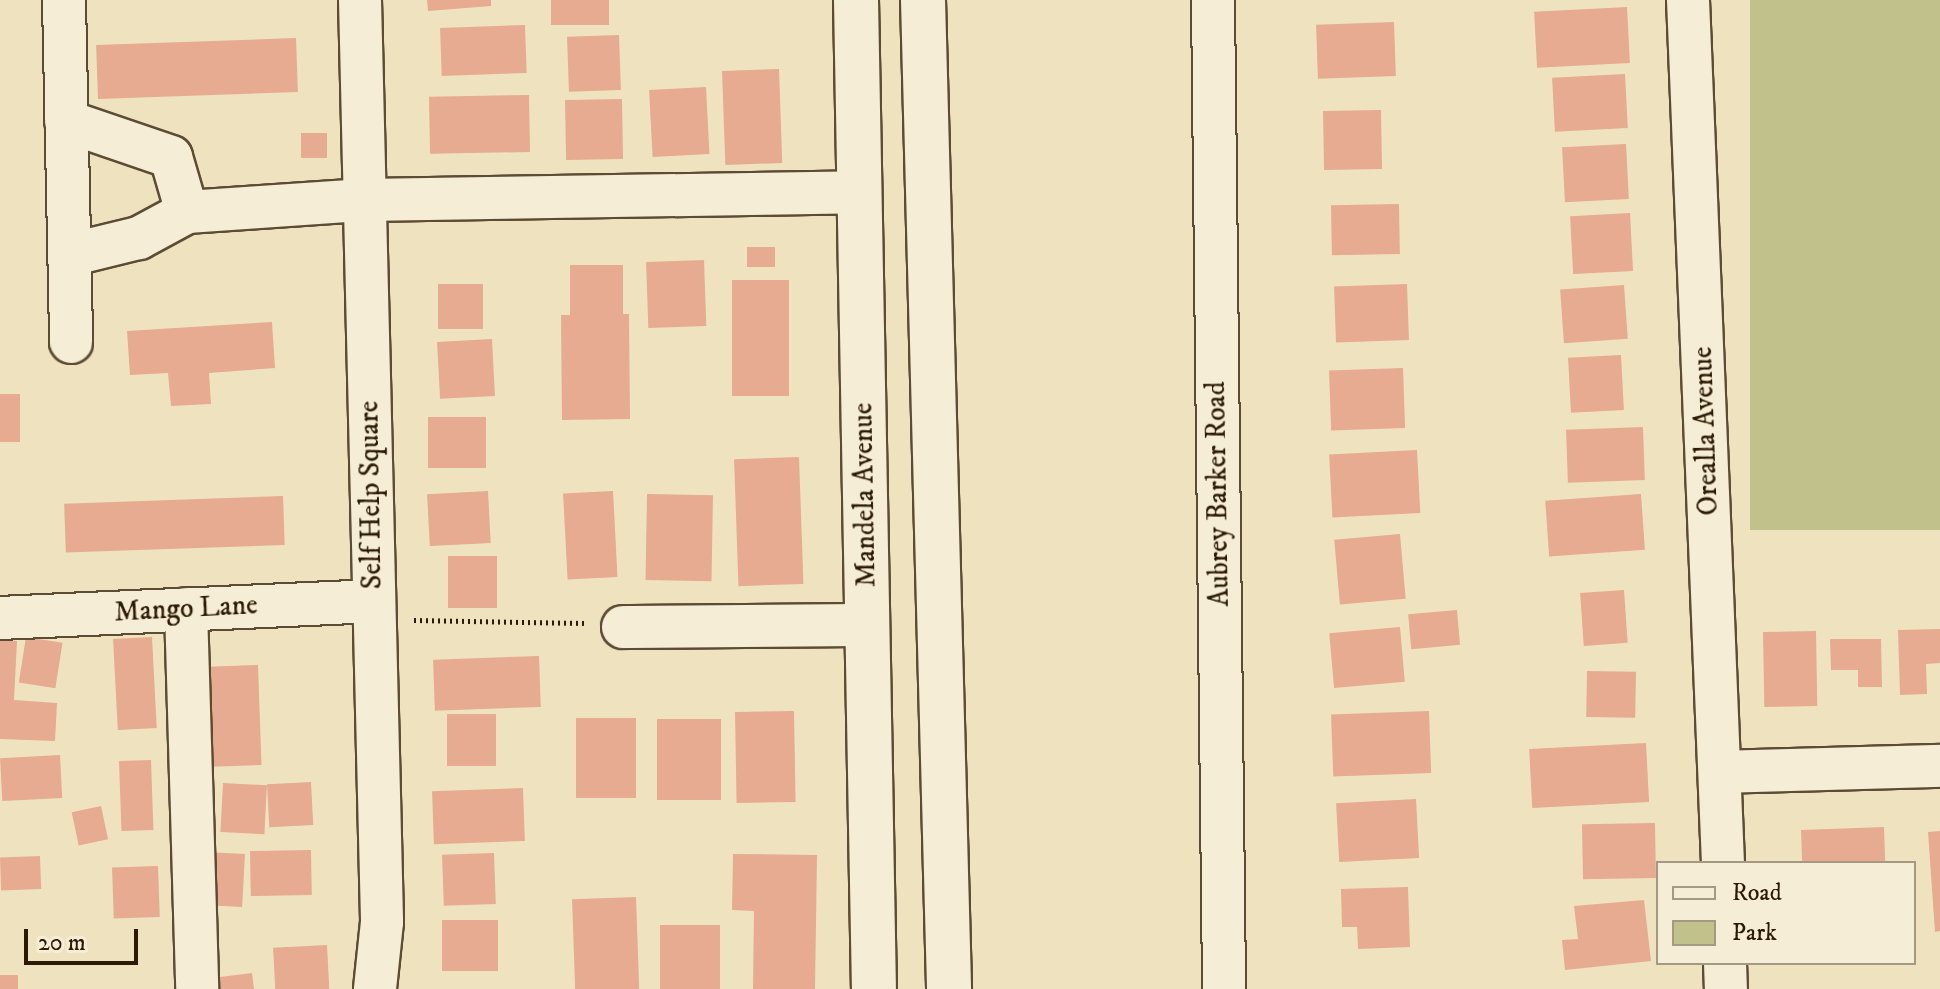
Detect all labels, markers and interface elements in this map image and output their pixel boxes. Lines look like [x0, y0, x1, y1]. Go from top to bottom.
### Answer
street label: Orealla Avenue [1686, 346, 1726, 516]
street label: Aubrey Barker Road [1199, 381, 1237, 607]
street label: Self Help Square [353, 400, 389, 590]
street label: Mandela Avenue [847, 402, 883, 588]
street label: Mango Lane [113, 588, 259, 630]
legend [1656, 861, 1916, 965]
text: Road [1732, 878, 1782, 908]
scale bar [28, 913, 142, 963]
text: Park [1732, 918, 1777, 948]
text: 20 m [38, 928, 86, 958]

